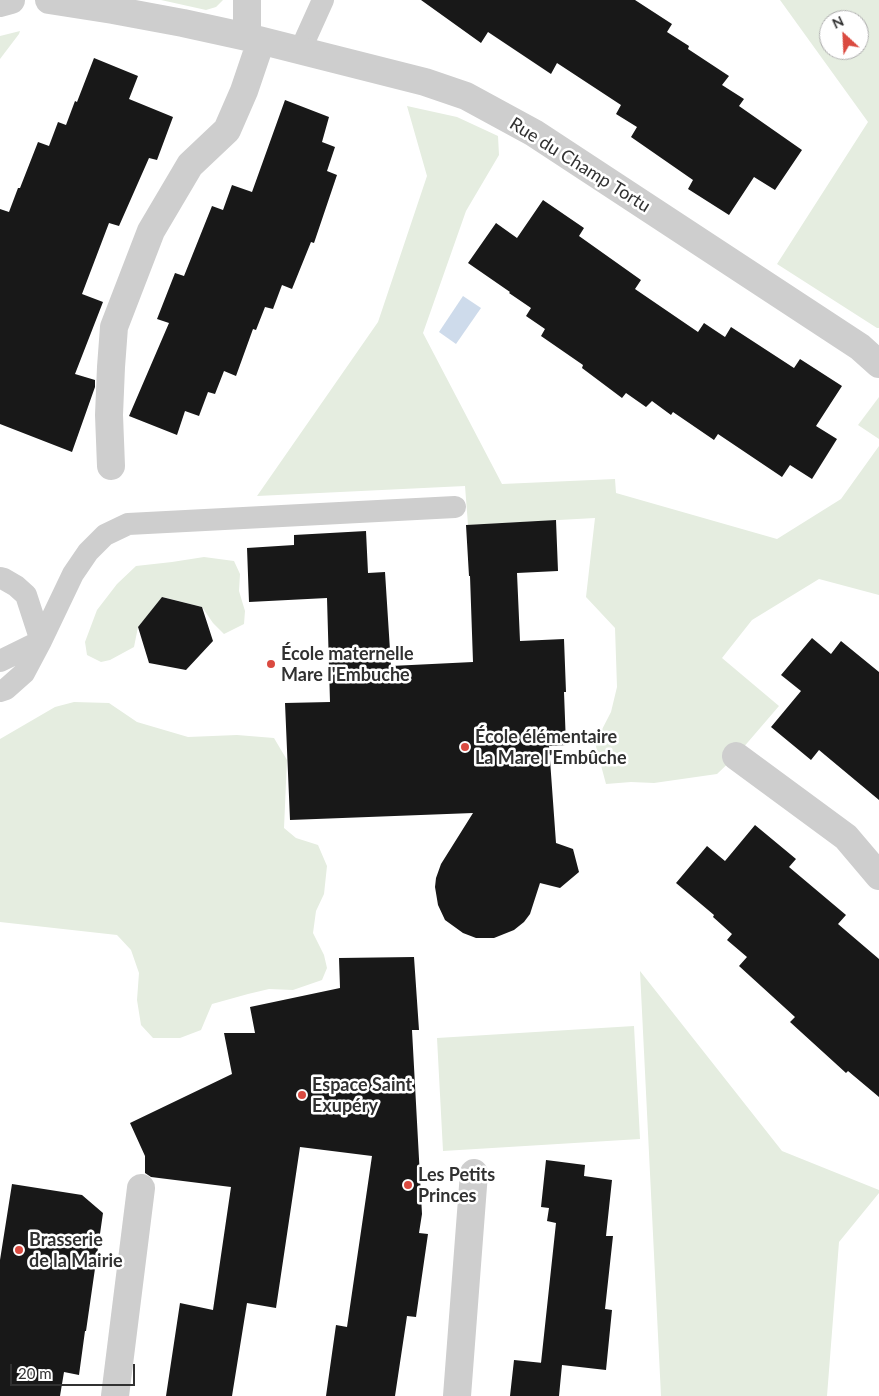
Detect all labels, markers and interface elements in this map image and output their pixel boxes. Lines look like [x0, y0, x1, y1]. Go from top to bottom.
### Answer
north arrow [819, 10, 869, 60]
text: N [829, 12, 846, 32]
street label: Rue du Champ Tortu [506, 113, 654, 217]
place label: École maternelle Mare l'Embuche [281, 643, 414, 686]
marker: École maternelle Mare l'Embuche [265, 658, 277, 670]
place label: École élémentaire La Mare l'Embûche [475, 726, 627, 769]
marker: École élémentaire La Mare l'Embûche [459, 741, 471, 753]
place label: Espace Saint Exupéry [312, 1074, 412, 1116]
marker: Espace Saint Exupéry [296, 1089, 308, 1101]
place label: Les Petits Princes [418, 1164, 495, 1206]
marker: Les Petits Princes [402, 1179, 414, 1191]
place label: Brasserie de la Mairie [29, 1229, 123, 1272]
marker: Brasserie de la Mairie [13, 1244, 25, 1256]
scale bar [12, 1354, 138, 1386]
text: 20 m [18, 1364, 52, 1382]

